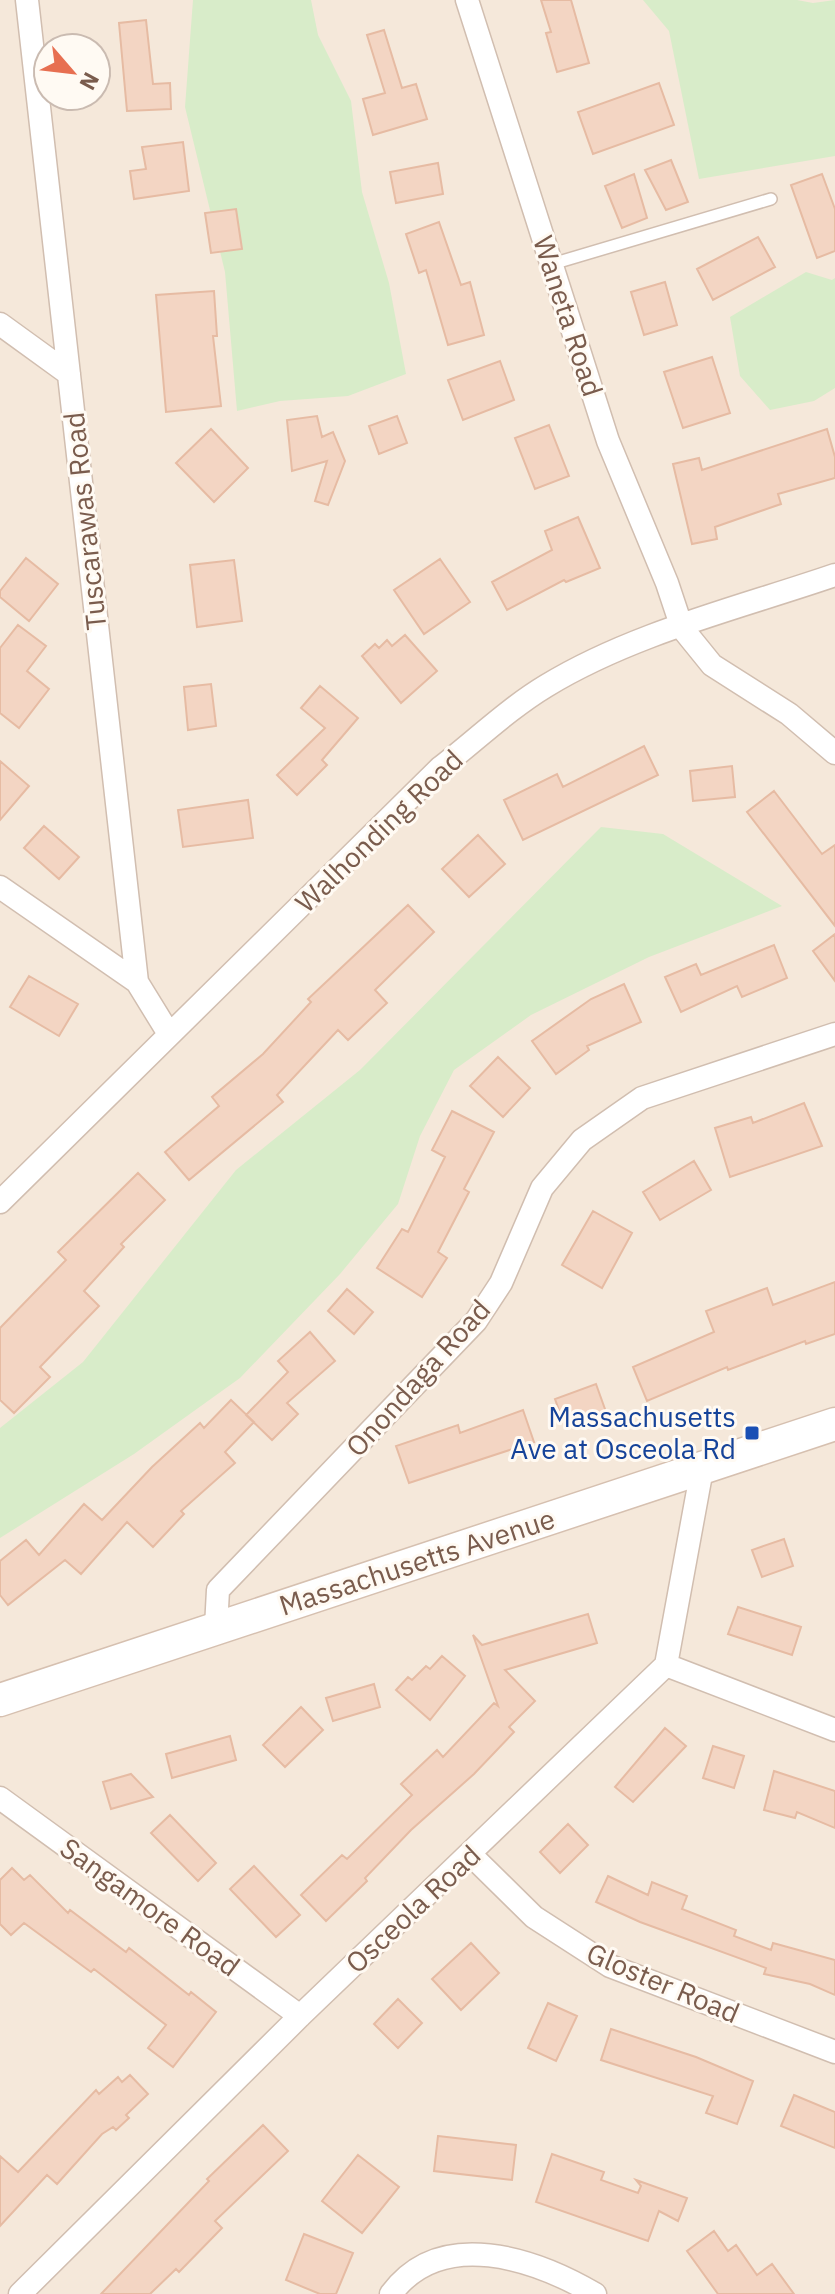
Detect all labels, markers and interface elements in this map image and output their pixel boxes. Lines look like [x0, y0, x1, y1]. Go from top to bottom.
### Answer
north arrow [32, 32, 112, 112]
text: N [74, 68, 107, 95]
street label: Waneta Road [525, 231, 612, 401]
street label: Tuscarawas Road [55, 410, 114, 632]
street label: Walhonding Road [287, 741, 471, 920]
street label: Onondaga Road [337, 1291, 498, 1464]
place label: Massachusetts Ave at Osceola Rd [510, 1398, 736, 1467]
marker: Massachusetts Ave at Osceola Rd [743, 1424, 761, 1442]
street label: Massachusetts Avenue [274, 1499, 559, 1624]
street label: Sangamore Road [53, 1829, 247, 1984]
street label: Osceola Road [337, 1836, 488, 1981]
street label: Gloster Road [581, 1934, 745, 2031]

